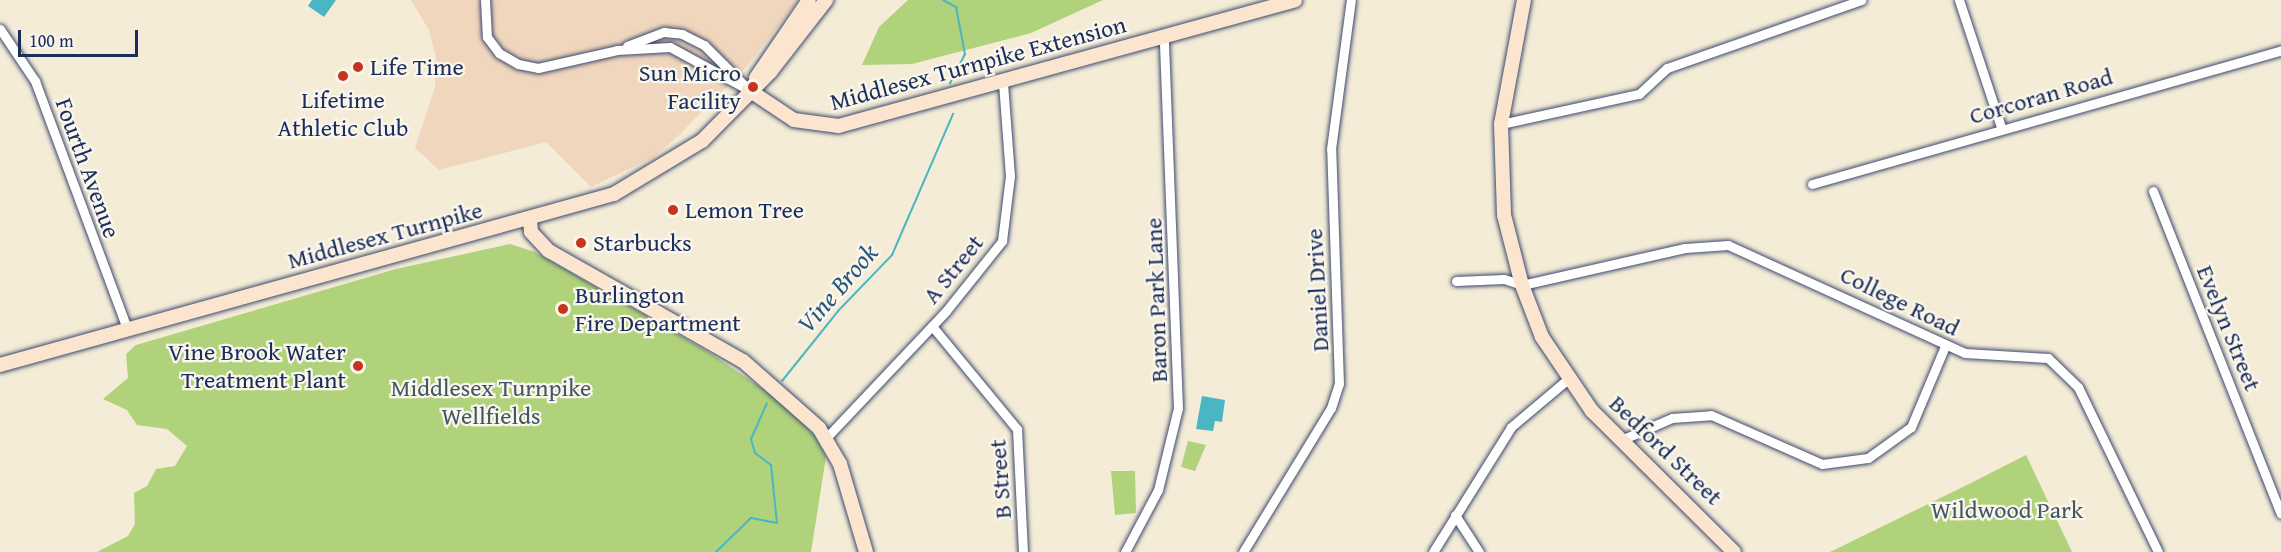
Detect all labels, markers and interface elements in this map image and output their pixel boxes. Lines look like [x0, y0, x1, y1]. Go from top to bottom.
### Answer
street label: Middlesex Turnpike Extension [827, 10, 1129, 116]
scale bar [21, 18, 141, 56]
text: 100 m [29, 27, 74, 54]
place label: Life Time [370, 53, 464, 81]
place label: Sun Micro Facility [639, 59, 741, 115]
marker: Life Time [351, 60, 365, 74]
street label: Corcoran Road [1966, 62, 2116, 130]
marker: Lifetime Athletic Club [336, 69, 350, 83]
marker: Sun Micro Facility [746, 80, 760, 94]
place label: Lifetime Athletic Club [278, 86, 408, 142]
street label: Fourth Avenue [49, 94, 127, 242]
street label: Middlesex Turnpike [284, 195, 486, 275]
place label: Lemon Tree [685, 196, 804, 224]
marker: Lemon Tree [666, 203, 680, 217]
street label: Baron Park Lane [1139, 217, 1173, 383]
street label: Daniel Drive [1299, 228, 1335, 352]
place label: Starbucks [593, 229, 692, 257]
street label: A Street [916, 229, 990, 309]
marker: Starbucks [574, 236, 588, 250]
water label: Vine Brook [790, 237, 884, 339]
street label: College Road [1836, 260, 1964, 342]
street label: Evelyn Street [2191, 261, 2267, 395]
place label: Burlington Fire Department [575, 281, 741, 337]
marker: Burlington Fire Department [556, 302, 570, 316]
place label: Vine Brook Water Treatment Plant [168, 338, 346, 394]
marker: Vine Brook Water Treatment Plant [351, 359, 365, 373]
park label: Middlesex Turnpike Wellfields [391, 374, 591, 430]
street label: Bedford Street [1603, 389, 1729, 511]
street label: B Street [983, 438, 1017, 520]
park label: Wildwood Park [1931, 496, 2083, 524]

